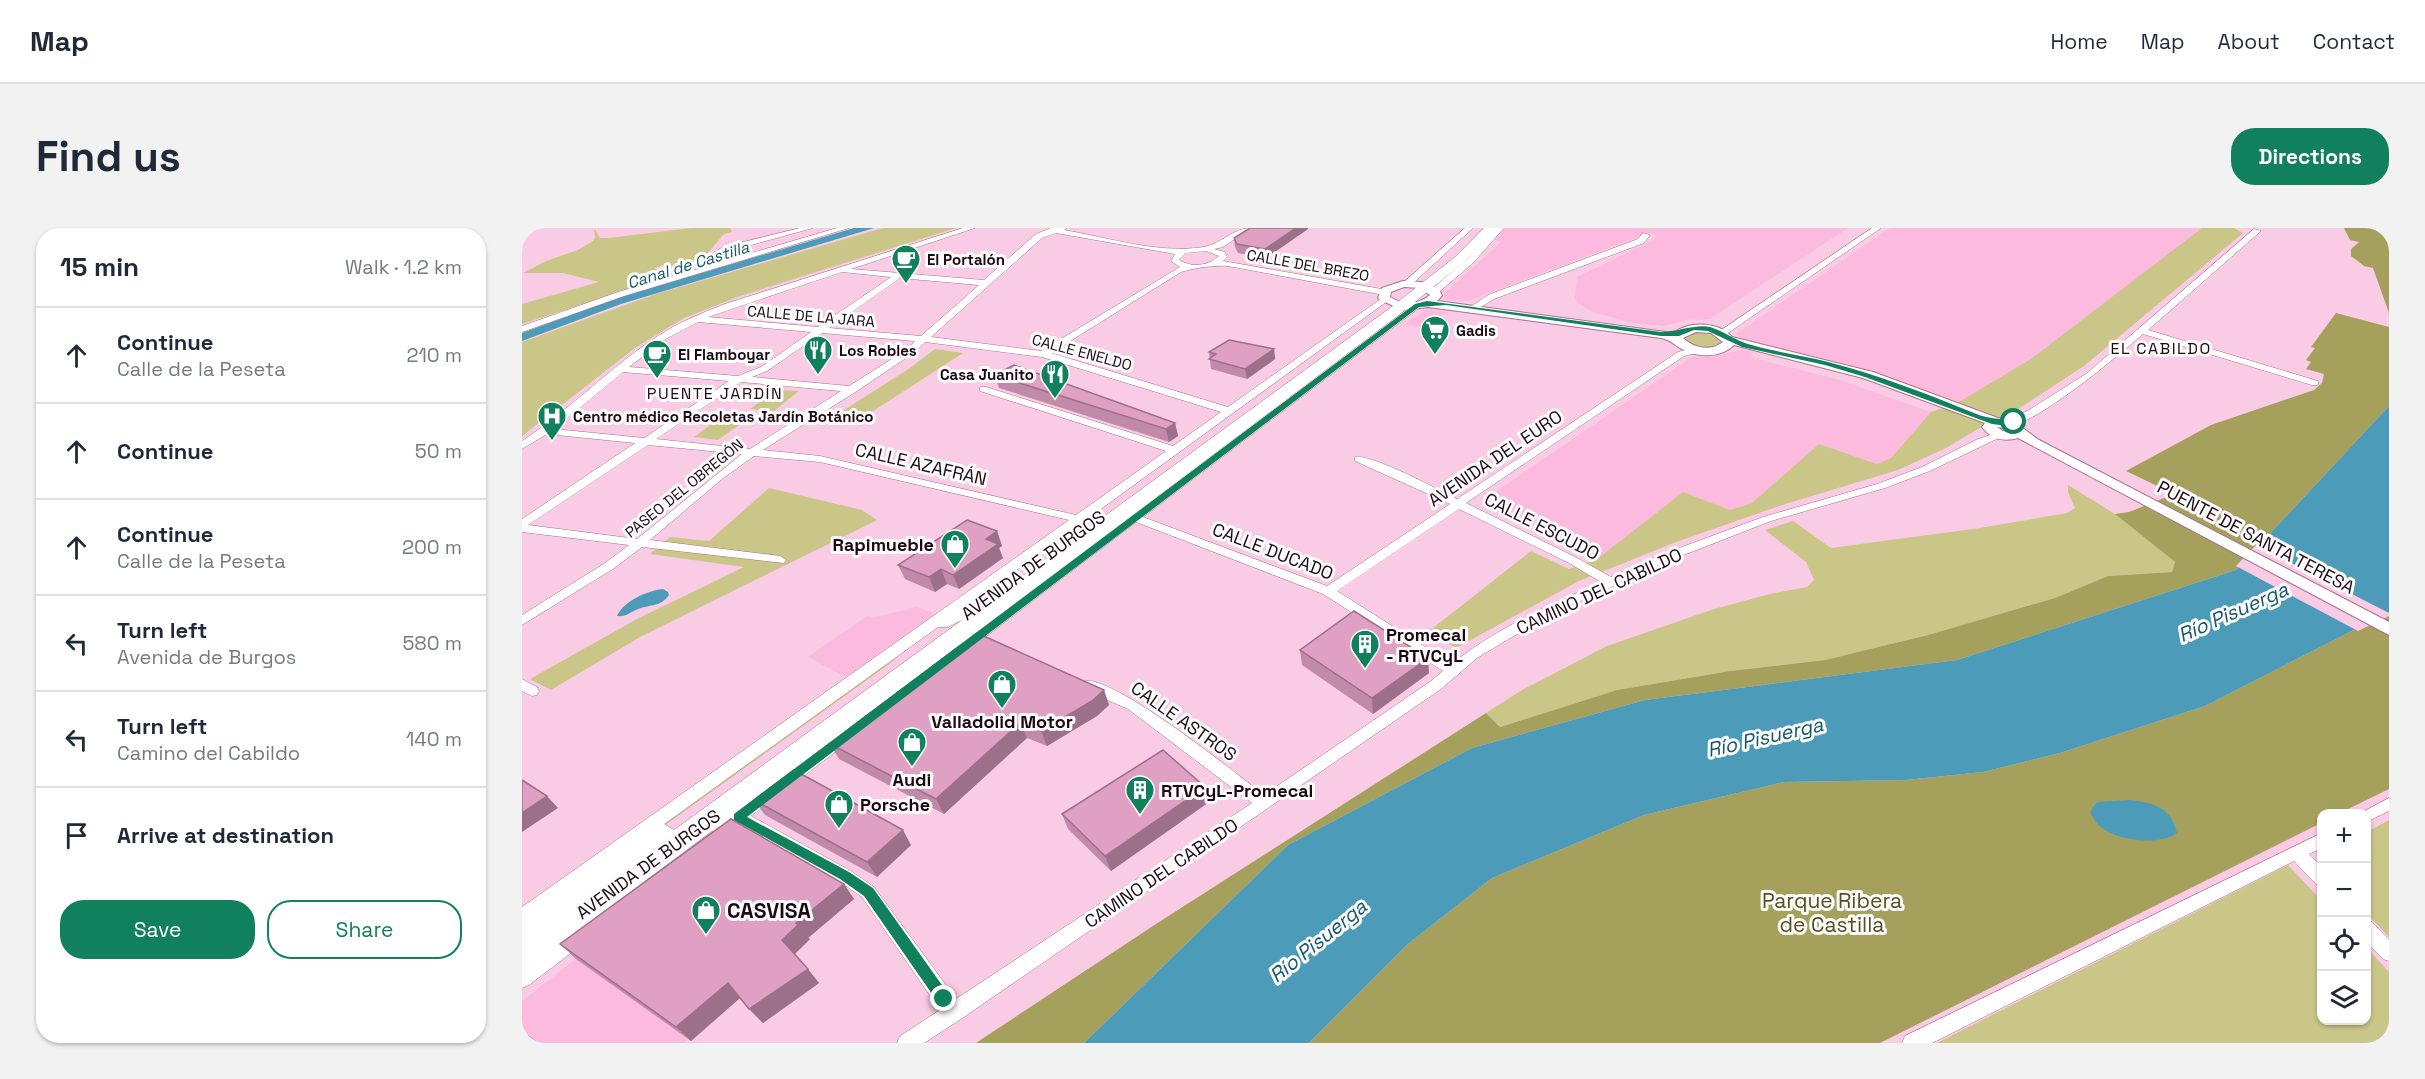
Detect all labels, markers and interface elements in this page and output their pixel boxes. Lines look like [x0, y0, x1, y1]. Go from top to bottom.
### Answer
text: Map [30, 23, 89, 59]
text: Home [2050, 28, 2108, 55]
text: Map [2141, 28, 2185, 55]
text: About [2218, 28, 2280, 55]
text: Contact [2313, 28, 2395, 55]
button: Directions [2231, 128, 2389, 185]
text: Find us [36, 130, 181, 183]
water label: Canal de Castilla [624, 236, 752, 294]
cafe icon: El Portalón [890, 243, 922, 285]
street label: CALLE DEL BREZO [1245, 245, 1371, 285]
text: 15 min [60, 250, 139, 284]
place label: El Portalón [927, 250, 1005, 269]
text: Walk · 1.2 km [345, 254, 462, 280]
street label: CALLE DE LA JARA [746, 301, 876, 331]
supermarket icon: Gadis [1419, 314, 1451, 356]
place label: Gadis [1456, 321, 1496, 340]
text: Continue [117, 328, 213, 356]
street label: CALLE ENELDO [1030, 330, 1134, 374]
restaurant icon: Los Robles [802, 334, 834, 376]
cafe icon: El Flamboyar [641, 338, 673, 380]
district label: EL CABILDO [2110, 338, 2212, 359]
icon: ahead [60, 339, 93, 372]
place label: Los Robles [839, 341, 917, 360]
text: 210 m [406, 342, 462, 368]
place label: El Flamboyar [678, 345, 770, 364]
text: Calle de la Peseta [117, 356, 286, 382]
restaurant icon: Casa Juanito [1039, 358, 1071, 400]
place label: Casa Juanito [940, 365, 1034, 384]
district label: PUENTE JARDÍN [647, 383, 783, 404]
hospital icon: Centro médico Recoletas Jardín Botánico [536, 400, 568, 442]
street label: AVENIDA DEL EURO [1423, 405, 1567, 511]
place label: Centro médico Recoletas Jardín Botánico [573, 407, 873, 426]
route start [2000, 408, 2026, 434]
icon: ahead [60, 435, 93, 468]
street label: PASEO DEL OBREGÓN [621, 435, 747, 541]
text: Continue [117, 437, 213, 465]
text: 50 m [415, 438, 462, 464]
street label: CALLE AZAFRÁN [853, 438, 989, 490]
street label: PUENTE DE SANTA TERESA [2153, 475, 2359, 599]
street label: CALLE ESCUDO [1481, 487, 1603, 565]
street label: AVENIDA DE BURGOS [957, 505, 1109, 625]
street label: CALLE DUCADO [1209, 517, 1337, 585]
text: Continue [117, 520, 213, 548]
shop icon: Rapimueble [939, 528, 971, 570]
icon: ahead [60, 531, 93, 564]
place label: Rapimueble [833, 533, 934, 556]
text: 200 m [402, 534, 462, 560]
street label: CAMINO DEL CABILDO [1512, 542, 1686, 640]
text: Calle de la Peseta [117, 548, 286, 574]
water label: Río Pisuerga [2174, 576, 2293, 648]
text: Turn left [117, 616, 207, 644]
place label: Promecal - RTVCyL [1386, 623, 1466, 667]
icon: left [60, 627, 93, 660]
building icon: Promecal - RTVCyL [1349, 628, 1381, 670]
text: 580 m [402, 630, 462, 656]
text: Avenida de Burgos [117, 644, 296, 670]
shop icon: Valladolid Motor [986, 668, 1018, 710]
street label: CALLE ASTROS [1127, 676, 1241, 766]
place label: Valladolid Motor [931, 710, 1073, 733]
water label: Río Pisuerga [1705, 711, 1826, 763]
text: Turn left [117, 712, 207, 740]
icon: left [60, 723, 93, 756]
text: 140 m [406, 726, 462, 752]
shop icon: Audi [896, 726, 928, 768]
text: Camino del Cabildo [117, 740, 300, 766]
place label: Audi [893, 768, 931, 791]
building icon: RTVCyL-Promecal [1124, 774, 1156, 816]
place label: RTVCyL-Promecal [1161, 779, 1313, 802]
shop icon: Porsche [823, 788, 855, 830]
place label: Porsche [860, 793, 930, 816]
street label: AVENIDA DE BURGOS [572, 804, 724, 924]
map controls [2317, 809, 2371, 1025]
button: + [2317, 809, 2371, 863]
street label: CAMINO DEL CABILDO [1080, 813, 1242, 933]
icon: arrive [60, 819, 93, 852]
text: Arrive at destination [117, 821, 334, 849]
button: − [2317, 863, 2371, 917]
park label: Parque Ribera de Castilla [1762, 887, 1902, 938]
water label: Río Pisuerga [1264, 893, 1372, 988]
shop icon: CASVISA [690, 894, 722, 936]
place label: CASVISA [727, 897, 811, 924]
button: Save [60, 900, 255, 959]
button: Share [267, 900, 462, 959]
button: locate [2317, 917, 2371, 971]
button: layers [2317, 971, 2371, 1025]
route end [930, 985, 956, 1011]

